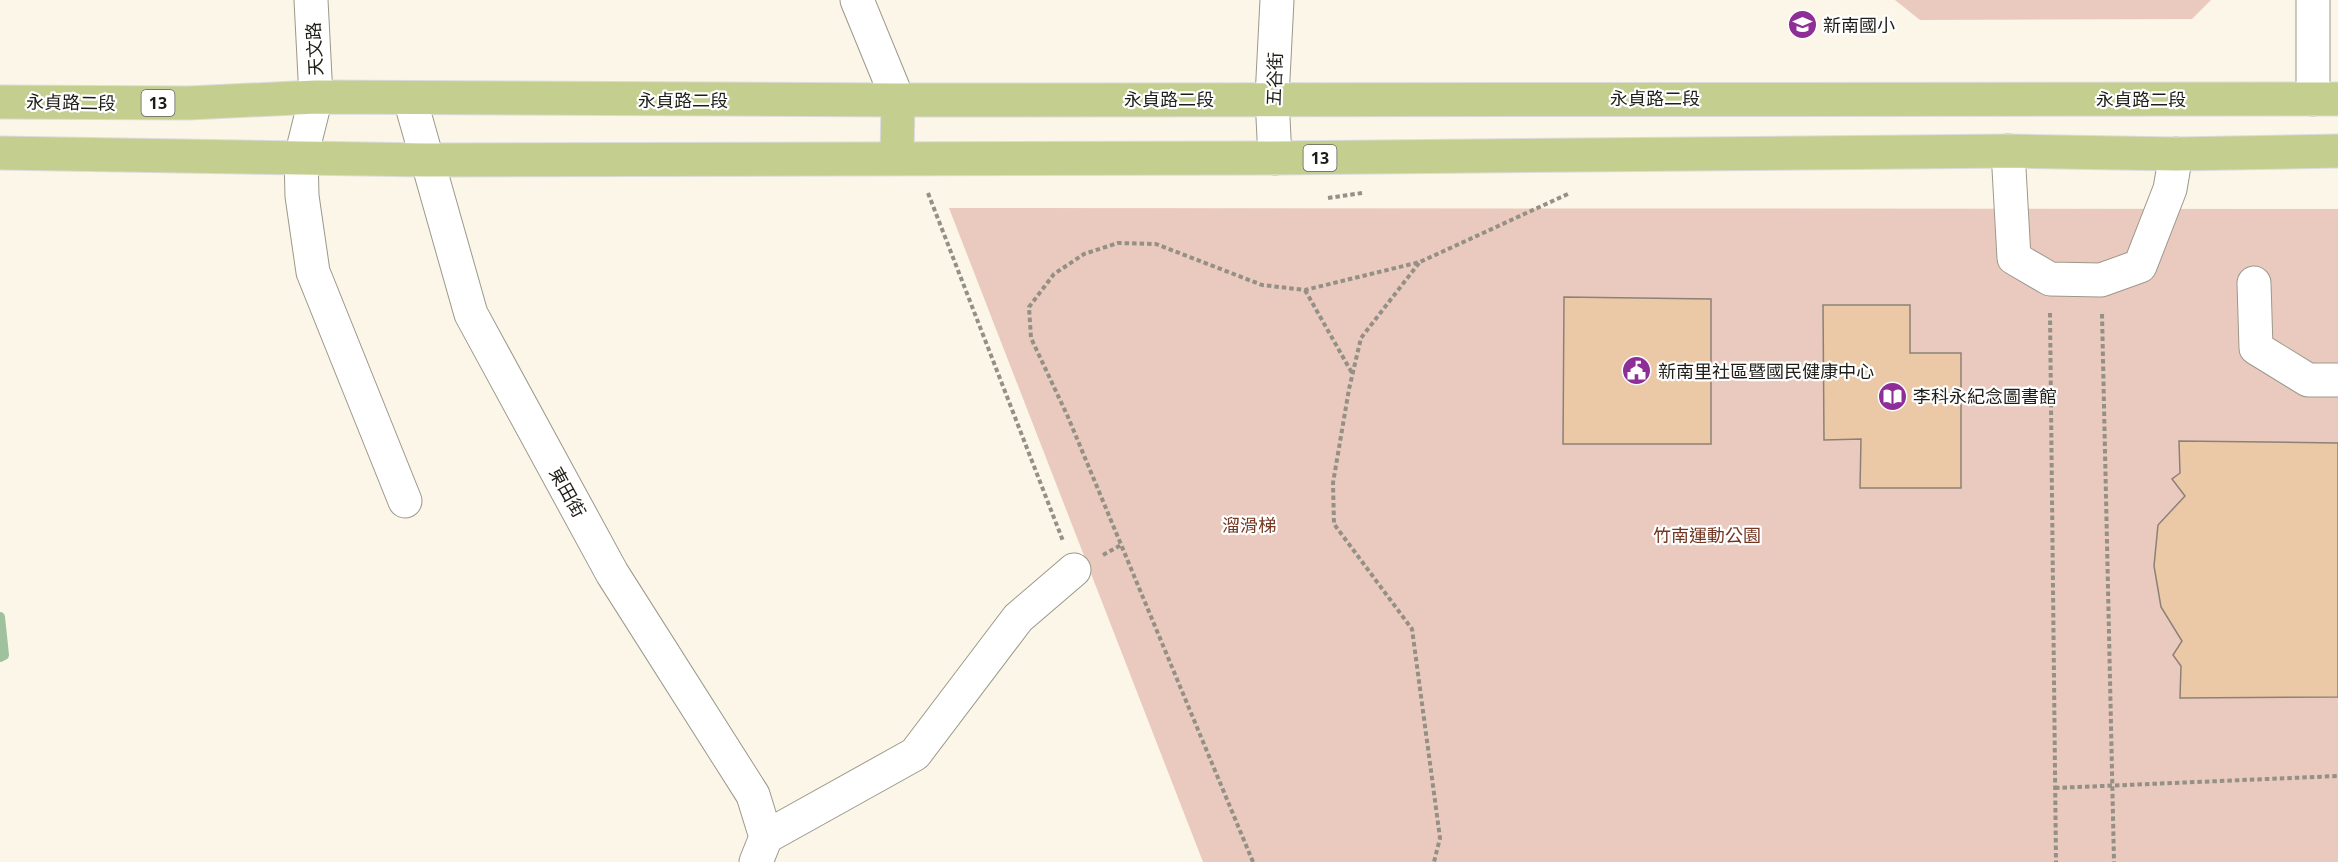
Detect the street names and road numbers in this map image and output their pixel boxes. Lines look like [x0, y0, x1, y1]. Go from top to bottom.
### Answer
street label: 天文路 [301, 21, 327, 77]
street label: 五谷街 [1261, 52, 1287, 106]
street label: 永貞路二段 [1610, 86, 1700, 110]
street label: 永貞路二段 [1124, 87, 1214, 111]
street label: 永貞路二段 [2096, 87, 2186, 111]
street label: 永貞路二段 [638, 88, 728, 112]
street label: 永貞路二段 [26, 89, 116, 115]
road number: 13 [142, 90, 174, 116]
road number: 13 [1304, 145, 1336, 171]
street label: 東田街 [544, 463, 592, 521]

